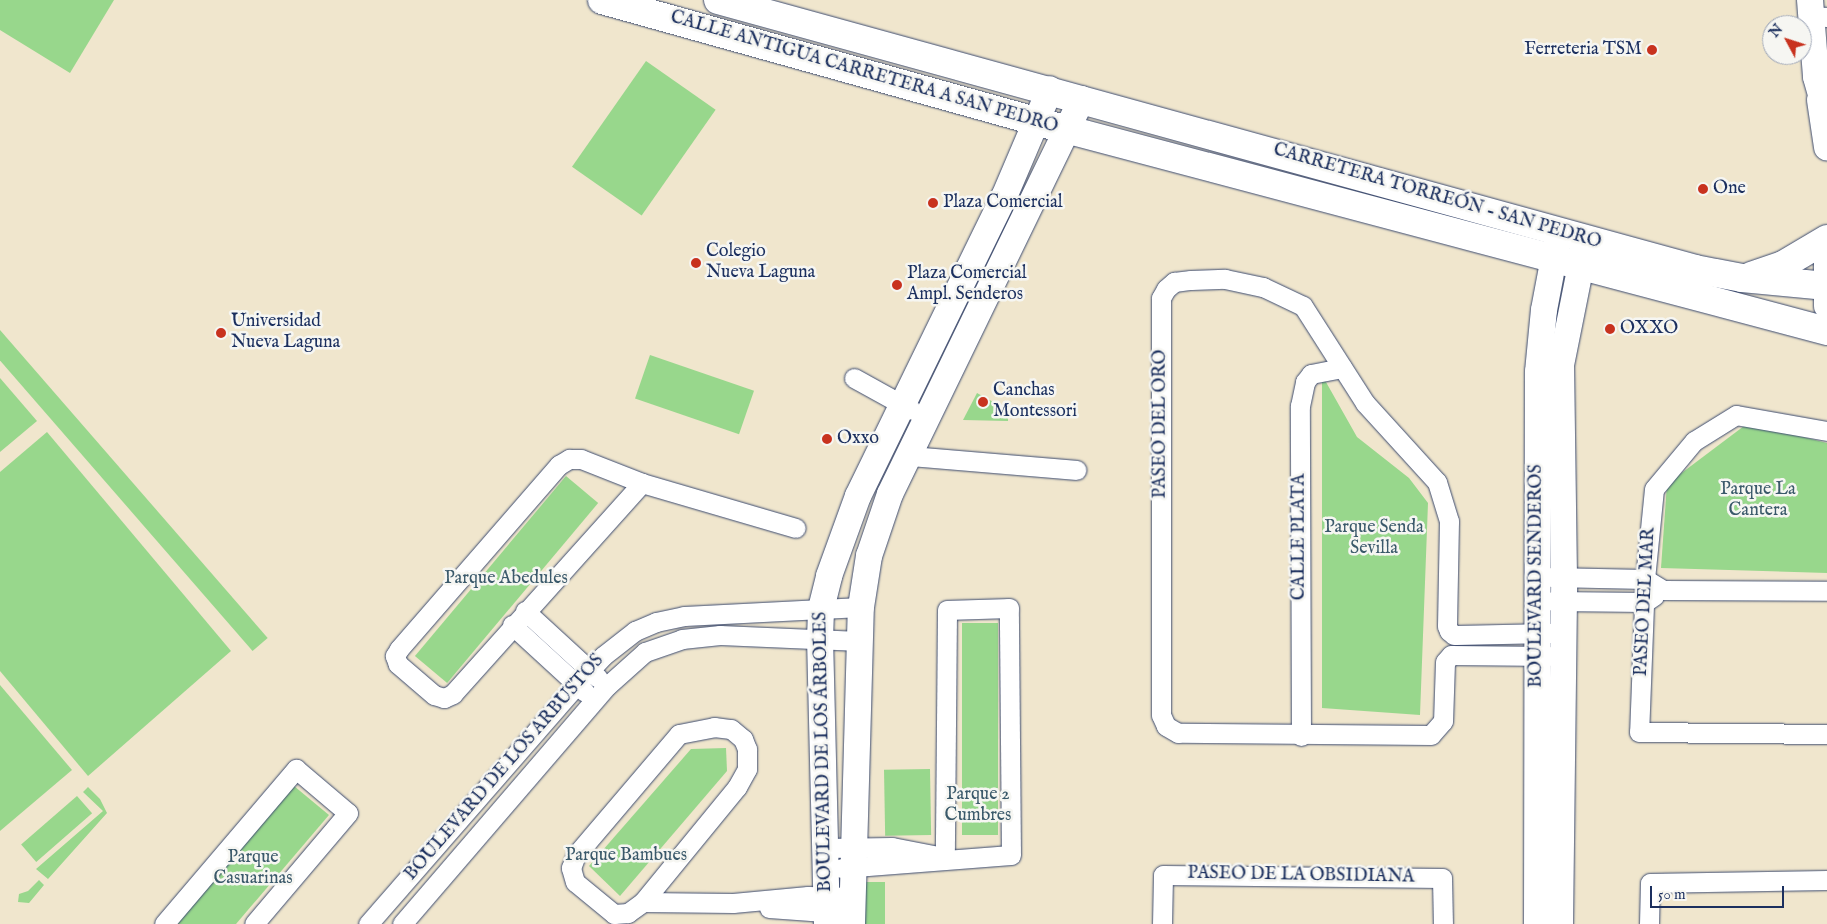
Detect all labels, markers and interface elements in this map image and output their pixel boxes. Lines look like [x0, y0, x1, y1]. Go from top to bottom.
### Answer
street label: CALLE ANTIGUA CARRETERA A SAN PEDRO [668, 7, 1060, 139]
north arrow [1762, 15, 1812, 65]
text: N [1765, 21, 1787, 41]
place label: Ferreteria TSM [1524, 39, 1642, 61]
marker: Ferreteria TSM [1646, 44, 1658, 56]
street label: CARRETERA TORREÓN - SAN PEDRO [1271, 140, 1603, 254]
place label: One [1713, 178, 1746, 200]
marker: One [1697, 183, 1709, 195]
place label: Plaza Comercial [943, 192, 1063, 214]
marker: Plaza Comercial [927, 197, 939, 209]
place label: Colegio Nueva Laguna [706, 242, 815, 284]
marker: Colegio Nueva Laguna [690, 257, 702, 269]
place label: Plaza Comercial Ampl. Senderos [907, 264, 1027, 306]
marker: Plaza Comercial Ampl. Senderos [891, 279, 903, 291]
place label: Universidad Nueva Laguna [231, 312, 340, 354]
place label: OXXO [1620, 318, 1678, 340]
marker: OXXO [1604, 323, 1616, 335]
marker: Universidad Nueva Laguna [215, 327, 227, 339]
street label: PASEO DEL ORO [1150, 349, 1172, 499]
place label: Canchas Montessori [993, 381, 1077, 424]
marker: Canchas Montessori [977, 396, 989, 408]
place label: Oxxo [837, 428, 879, 450]
marker: Oxxo [821, 433, 833, 445]
street label: BOULEVARD SENDEROS [1526, 464, 1548, 688]
street label: CALLE PLATA [1289, 474, 1311, 600]
park label: Parque La Cantera [1720, 480, 1796, 522]
park label: Parque Senda Sevilla [1324, 518, 1424, 560]
street label: PASEO DEL MAR [1631, 527, 1661, 677]
park label: Parque Abedules [444, 568, 568, 590]
street label: BOULEVARD DE LOS ÁRBOLES [811, 612, 837, 892]
street label: BOULEVARD DE LOS ARBUSTOS [401, 651, 609, 885]
park label: Parque 2 Cumbres [945, 785, 1011, 828]
park label: Parque Bambues [565, 845, 687, 867]
park label: Parque Casuarinas [213, 848, 293, 891]
street label: PASEO DE LA OBSIDIANA [1187, 863, 1415, 889]
scale bar [1652, 876, 1786, 908]
text: 50 m [1658, 885, 1686, 904]

